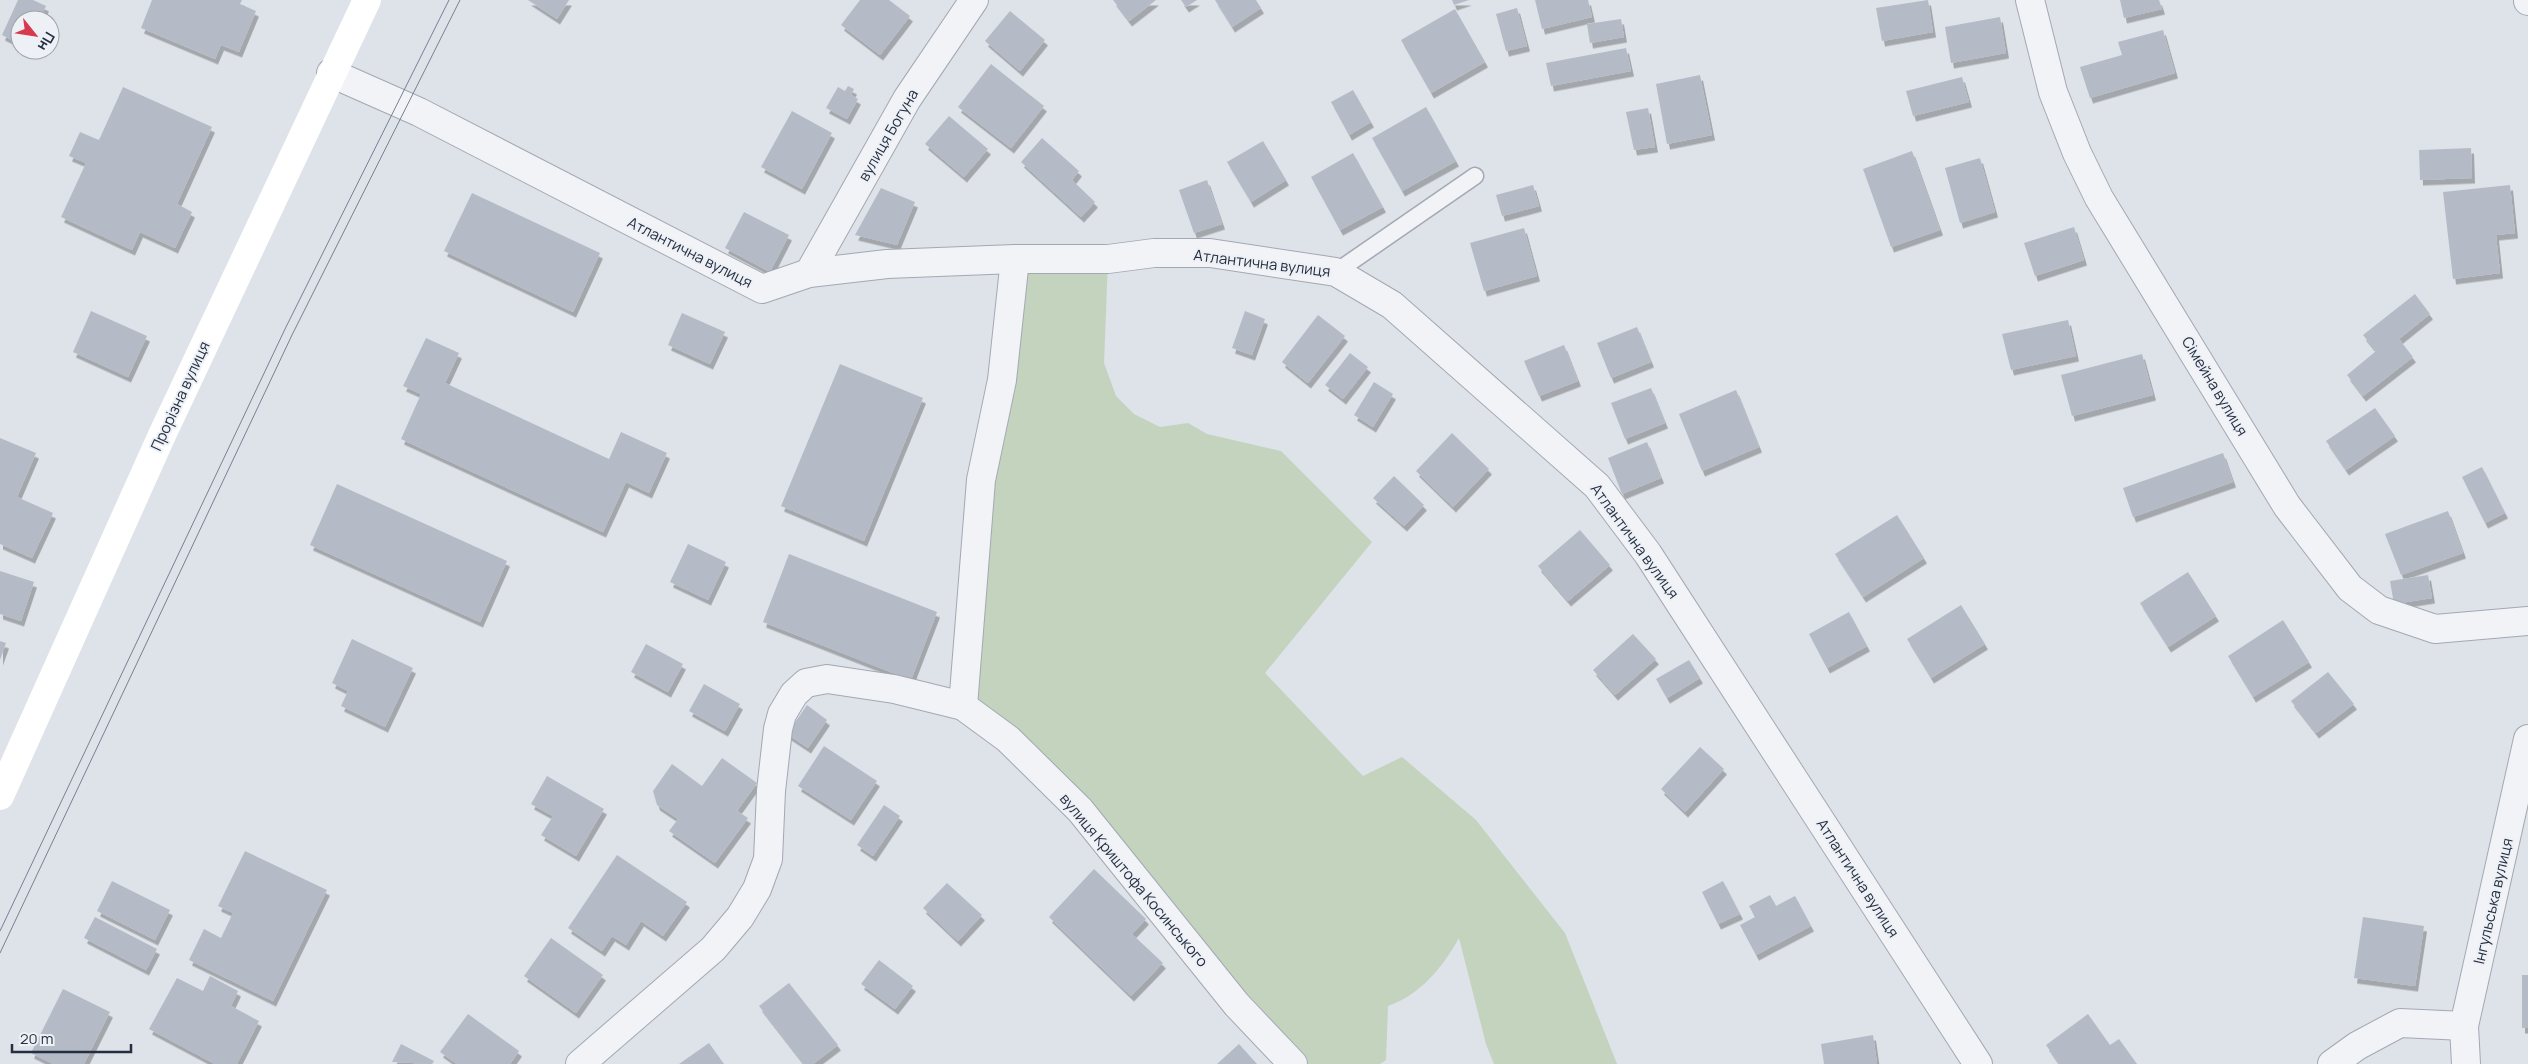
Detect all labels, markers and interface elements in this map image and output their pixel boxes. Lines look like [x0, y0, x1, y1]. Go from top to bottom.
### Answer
north arrow [10, 10, 60, 60]
text: Пн [34, 29, 60, 55]
street label: вулиця Богуна [853, 85, 923, 185]
street label: Атлантична вулиця [624, 211, 756, 293]
street label: Атлантична вулиця [1192, 244, 1332, 282]
street label: Сімейна вулиця [2177, 332, 2253, 440]
street label: Прорізна вулиця [145, 338, 215, 454]
street label: Атлантична вулиця [1586, 479, 1684, 603]
street label: вулиця Криштофа Косинського [1055, 789, 1213, 971]
street label: Атлантична вулиця [1812, 815, 1904, 941]
street label: Інгульська вулиця [2468, 836, 2518, 966]
scale bar [12, 1022, 131, 1054]
text: 20 m [20, 1028, 53, 1049]

